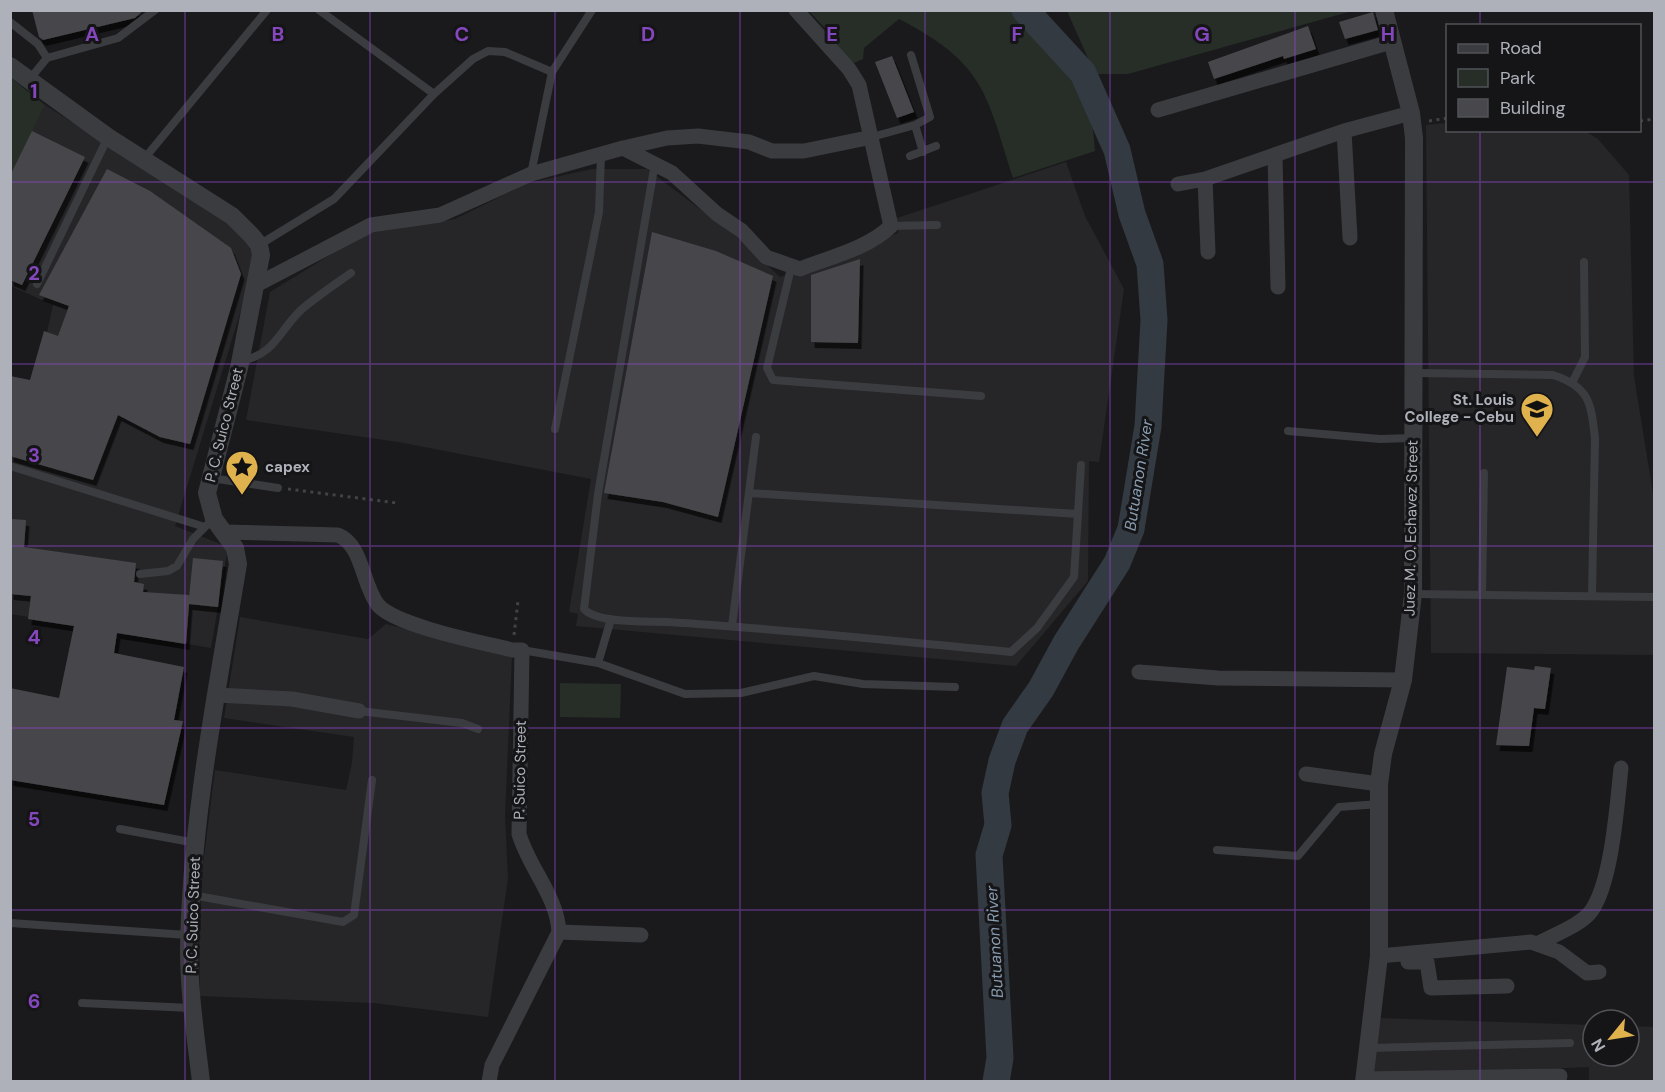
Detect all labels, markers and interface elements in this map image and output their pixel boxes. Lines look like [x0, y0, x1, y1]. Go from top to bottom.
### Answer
text: A [85, 21, 99, 47]
text: B [272, 21, 284, 47]
text: C [455, 21, 469, 47]
text: D [641, 21, 655, 47]
text: E [826, 21, 838, 47]
text: F [1011, 21, 1023, 47]
text: G [1194, 21, 1210, 47]
text: H [1381, 21, 1395, 47]
legend [1446, 24, 1641, 132]
text: Road [1500, 36, 1542, 60]
text: Park [1500, 66, 1536, 90]
text: 1 [30, 78, 38, 104]
text: Building [1500, 96, 1565, 120]
text: 2 [28, 260, 40, 286]
street label: P. C. Suico Street [200, 366, 248, 484]
place label: St. Louis College - Cebu [1404, 390, 1514, 427]
school or university icon: St. Louis College - Cebu [1519, 391, 1555, 438]
water label: Butuanon River [1119, 417, 1158, 532]
street label: Juez M. O. Echavez Street [1399, 440, 1423, 616]
text: 3 [28, 442, 40, 468]
place icon: capex [224, 449, 260, 496]
place label: capex [265, 457, 310, 477]
text: 4 [28, 624, 41, 650]
street label: P. Suico Street [509, 720, 531, 820]
text: 5 [28, 806, 40, 832]
street label: P. C. Suico Street [181, 856, 205, 974]
water label: Butuanon River [981, 884, 1008, 999]
text: 6 [28, 988, 40, 1014]
north arrow [1581, 1008, 1641, 1068]
text: N [1586, 1035, 1610, 1056]

